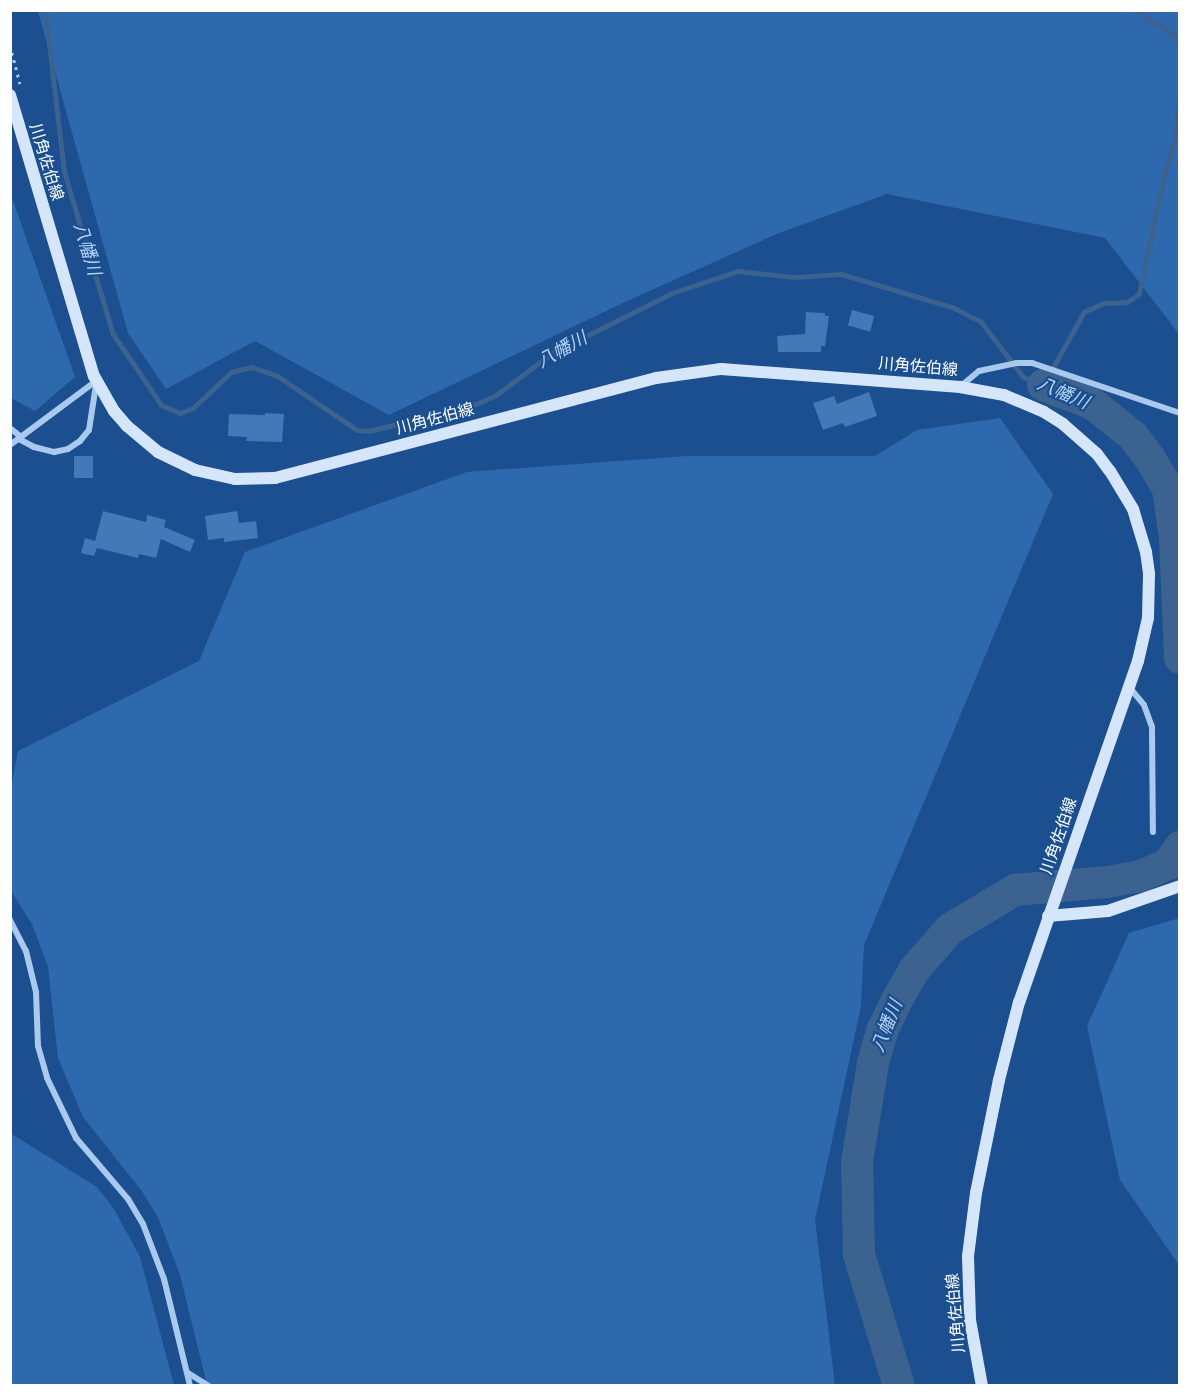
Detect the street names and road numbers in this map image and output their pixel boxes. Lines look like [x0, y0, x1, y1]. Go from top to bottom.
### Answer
street label: 川角佐伯線 [25, 121, 67, 203]
street label: 川角佐伯線 [877, 354, 959, 380]
street label: 川角佐伯線 [394, 399, 476, 439]
street label: 川角佐伯線 [1037, 795, 1081, 877]
street label: 川角佐伯線 [943, 1272, 969, 1354]

